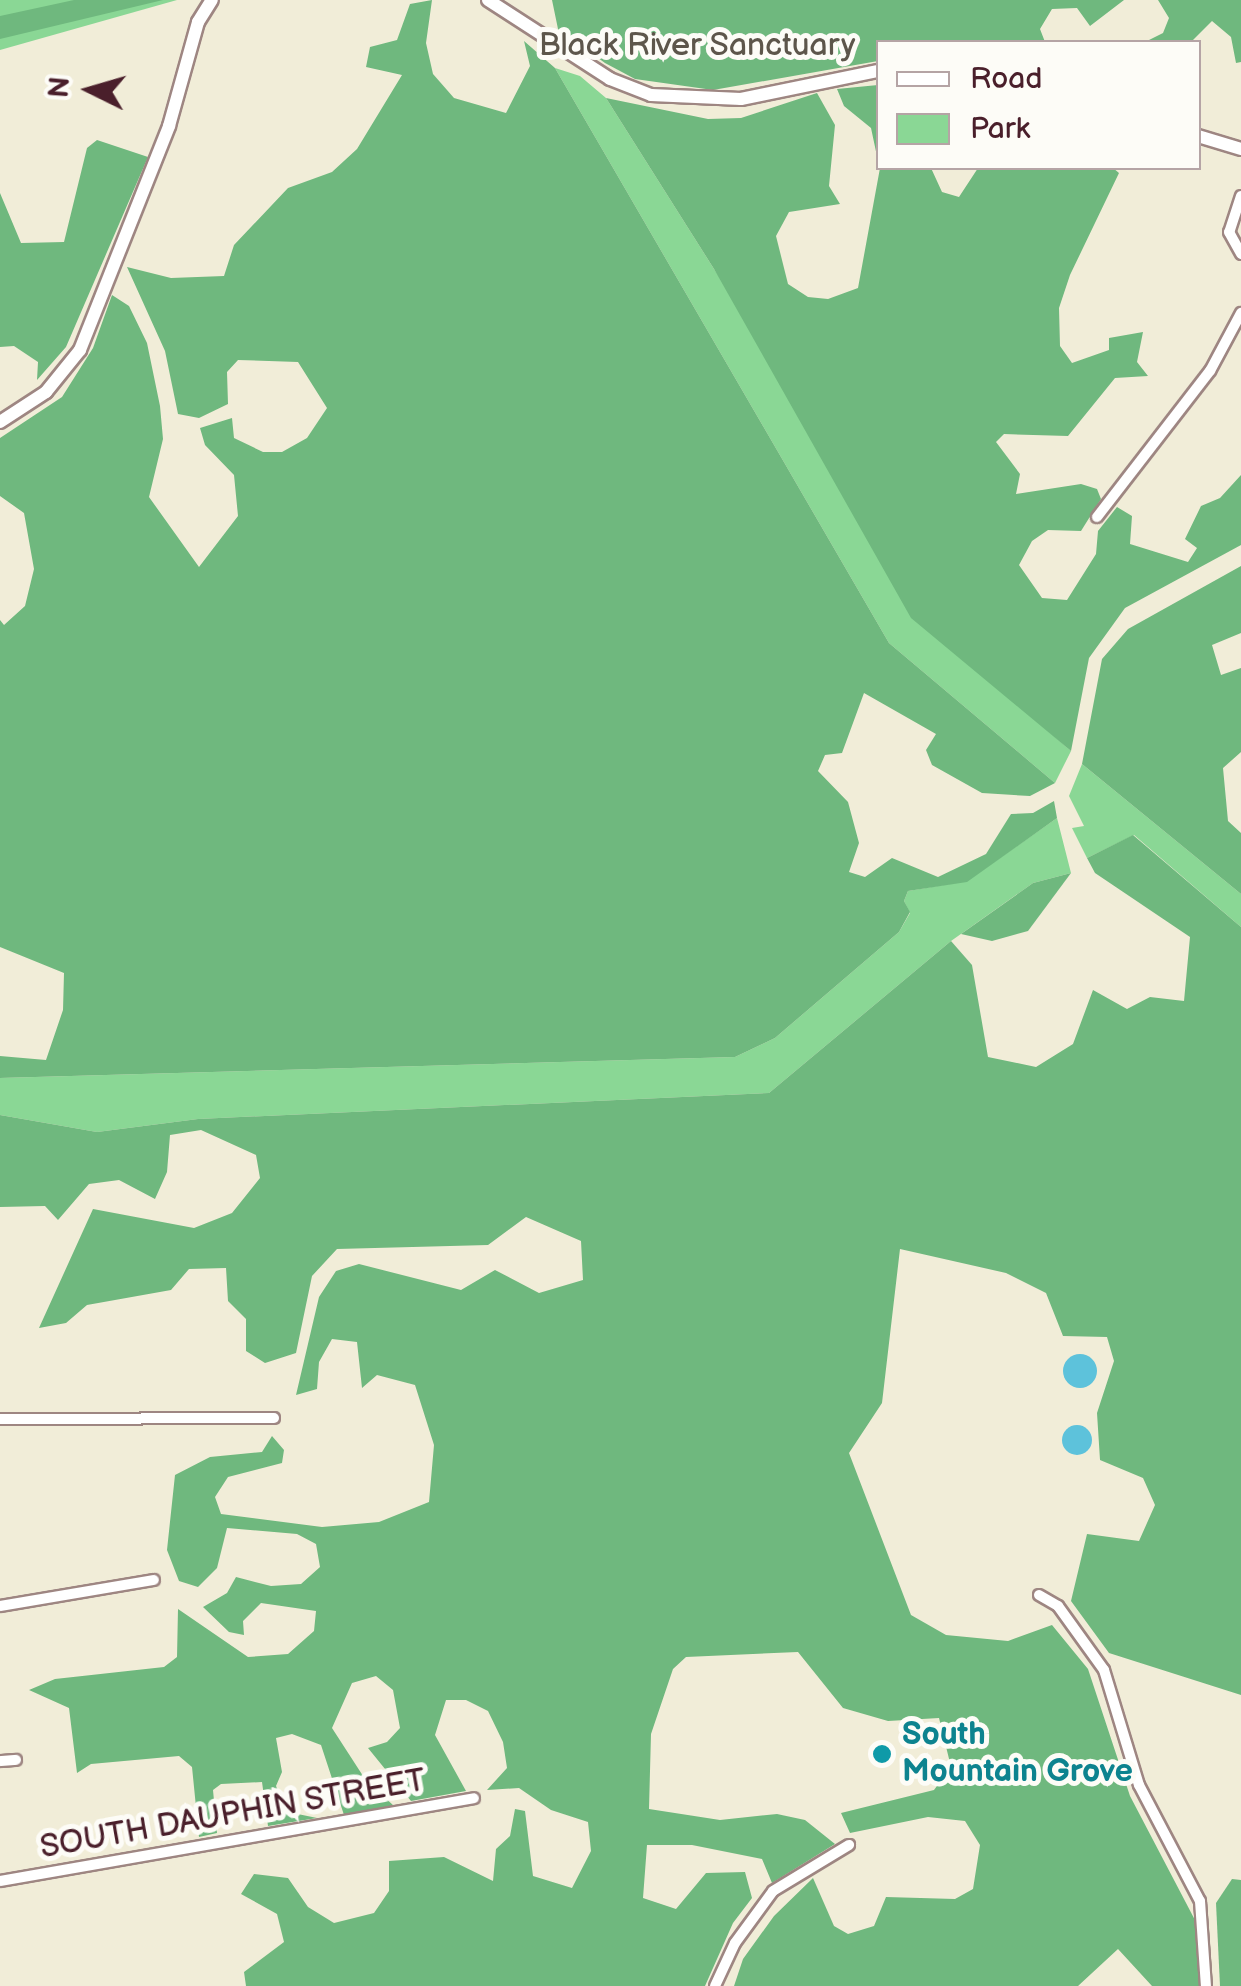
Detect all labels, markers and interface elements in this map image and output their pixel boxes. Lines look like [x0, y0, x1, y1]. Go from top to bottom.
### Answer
park label: Black River Sanctuary [538, 27, 856, 65]
north arrow [40, 40, 140, 140]
legend [876, 40, 1201, 170]
text: Road [970, 61, 1043, 97]
text: N [42, 75, 77, 99]
text: Park [970, 111, 1030, 147]
place label: South Mountain Grove [902, 1717, 1133, 1792]
marker: South Mountain Grove [871, 1743, 893, 1765]
street label: SOUTH DAUPHIN STREET [37, 1762, 429, 1868]

